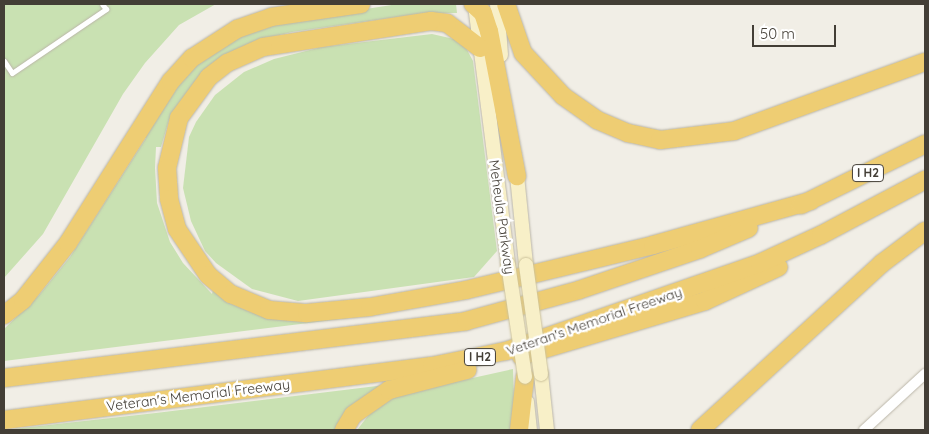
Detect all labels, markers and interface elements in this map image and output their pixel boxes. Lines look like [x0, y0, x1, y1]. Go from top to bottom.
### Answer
scale bar [754, 15, 838, 47]
text: 50 m [760, 24, 795, 43]
street label: Meheula Parkway [486, 159, 518, 275]
road number: I H2 [852, 164, 884, 182]
street label: Veteran's Memorial Freeway [504, 283, 684, 359]
road number: I H2 [464, 348, 496, 367]
street label: Veteran's Memorial Freeway [105, 375, 291, 415]

